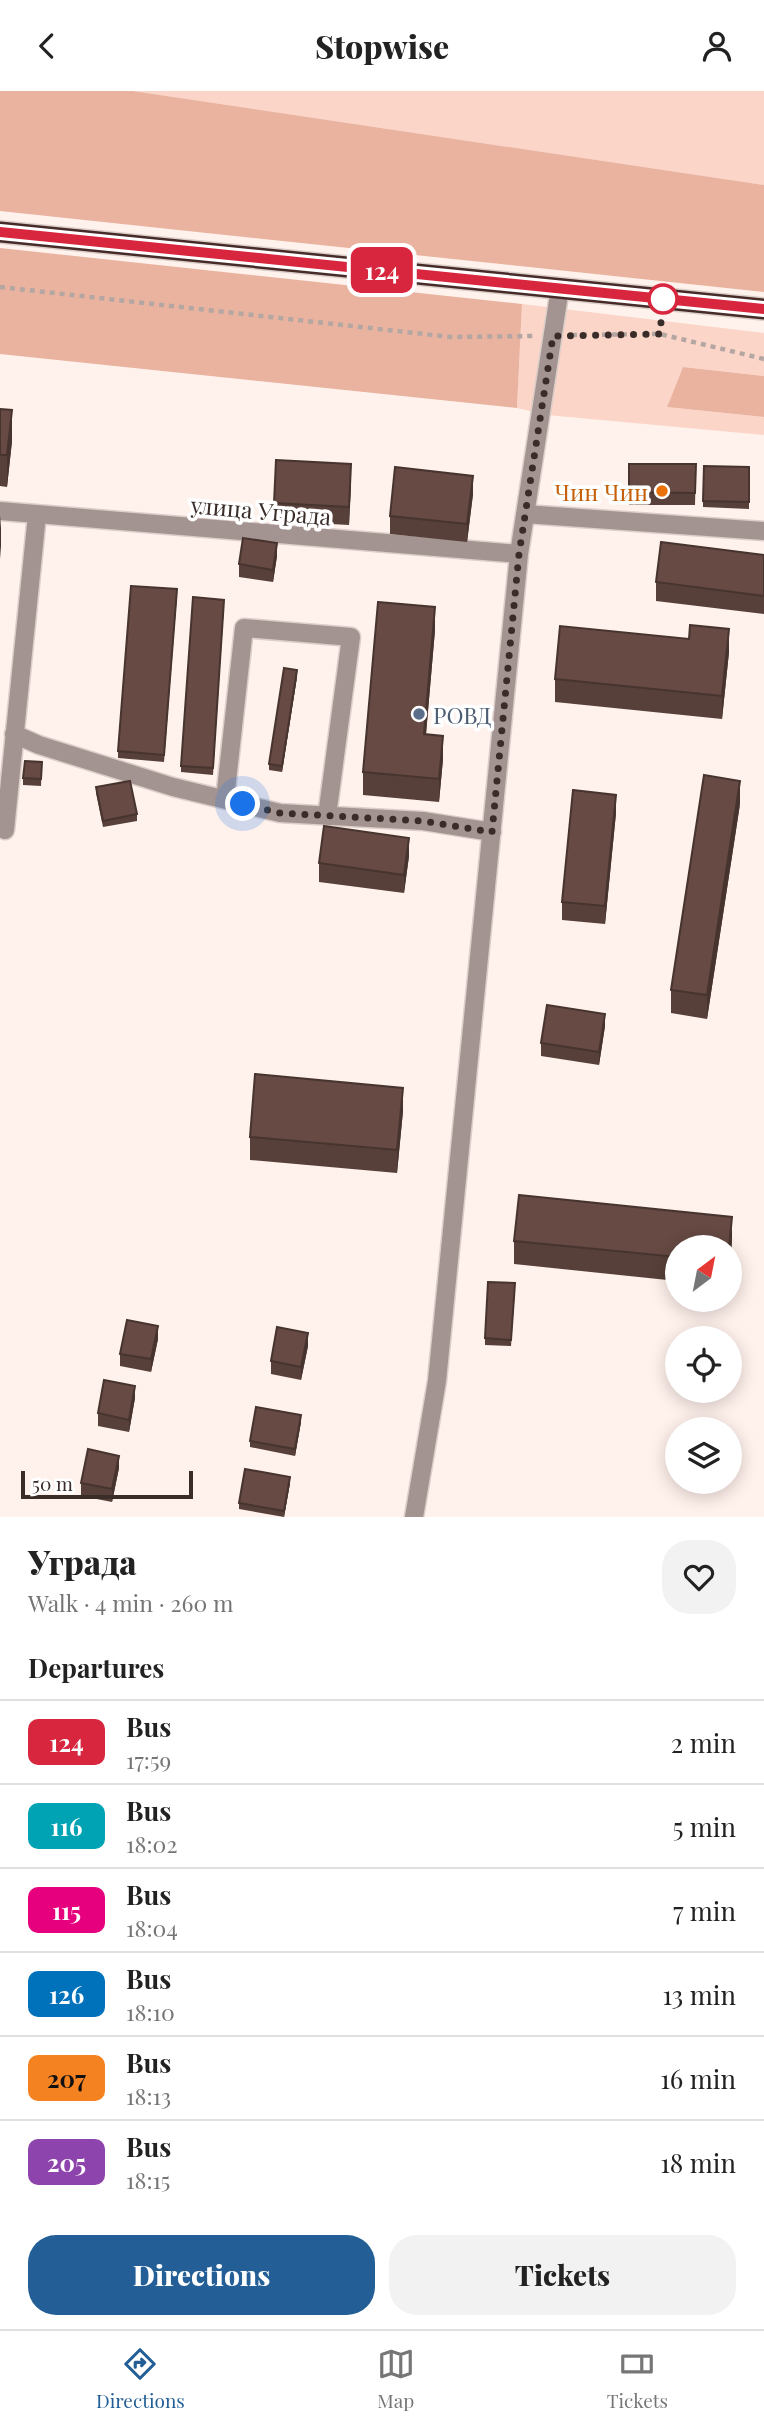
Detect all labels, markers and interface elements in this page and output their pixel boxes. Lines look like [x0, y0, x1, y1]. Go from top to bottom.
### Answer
text: Stopwise [315, 24, 449, 67]
icon: back [28, 27, 66, 65]
icon: person [698, 27, 736, 65]
line badge: 124 [342, 247, 422, 293]
text: 124 [365, 254, 399, 286]
unlabelled marker [648, 284, 678, 314]
place label: Чин Чин [554, 476, 648, 507]
marker: Чин Чин [654, 483, 670, 499]
street label: улица Уграда [188, 488, 333, 532]
place label: РОВД [433, 699, 492, 730]
marker: РОВД [411, 706, 427, 722]
your location [225, 786, 260, 821]
north arrow [665, 1235, 742, 1313]
map controls [665, 1235, 742, 1494]
button: locate [665, 1326, 742, 1403]
button: layers [665, 1417, 742, 1494]
scale bar [21, 1468, 192, 1500]
text: 50 m [32, 1470, 73, 1496]
text: Уграда [28, 1539, 137, 1583]
button: heart [662, 1540, 736, 1614]
text: Walk · 4 min · 260 m [28, 1587, 233, 1618]
text: Departures [28, 1650, 164, 1685]
text: Bus [126, 1709, 171, 1744]
text: 2 min [671, 1725, 736, 1760]
text: 124 [49, 1726, 84, 1758]
text: 17:59 [126, 1744, 171, 1775]
text: Bus [126, 1793, 171, 1828]
text: 5 min [673, 1809, 736, 1844]
text: 116 [51, 1810, 82, 1842]
text: 18:02 [126, 1828, 177, 1859]
text: Bus [126, 1877, 171, 1912]
text: 7 min [673, 1893, 736, 1928]
text: 115 [52, 1894, 81, 1926]
text: 18:04 [126, 1912, 178, 1943]
text: Bus [126, 1961, 171, 1996]
text: 13 min [662, 1977, 736, 2012]
text: 126 [49, 1978, 84, 2010]
text: 18:10 [126, 1996, 175, 2027]
text: Bus [126, 2045, 171, 2080]
text: 16 min [660, 2061, 736, 2096]
text: 207 [47, 2062, 86, 2094]
text: 18:13 [126, 2080, 171, 2111]
text: Bus [126, 2129, 171, 2164]
text: 18 min [660, 2145, 736, 2180]
text: 205 [47, 2146, 86, 2178]
text: 18:15 [126, 2164, 170, 2195]
button: Directions [28, 2235, 375, 2315]
button: Tickets [389, 2235, 736, 2315]
tab: Directions [96, 2345, 185, 2413]
tab: Map [377, 2345, 415, 2413]
tab: Tickets [607, 2345, 668, 2413]

